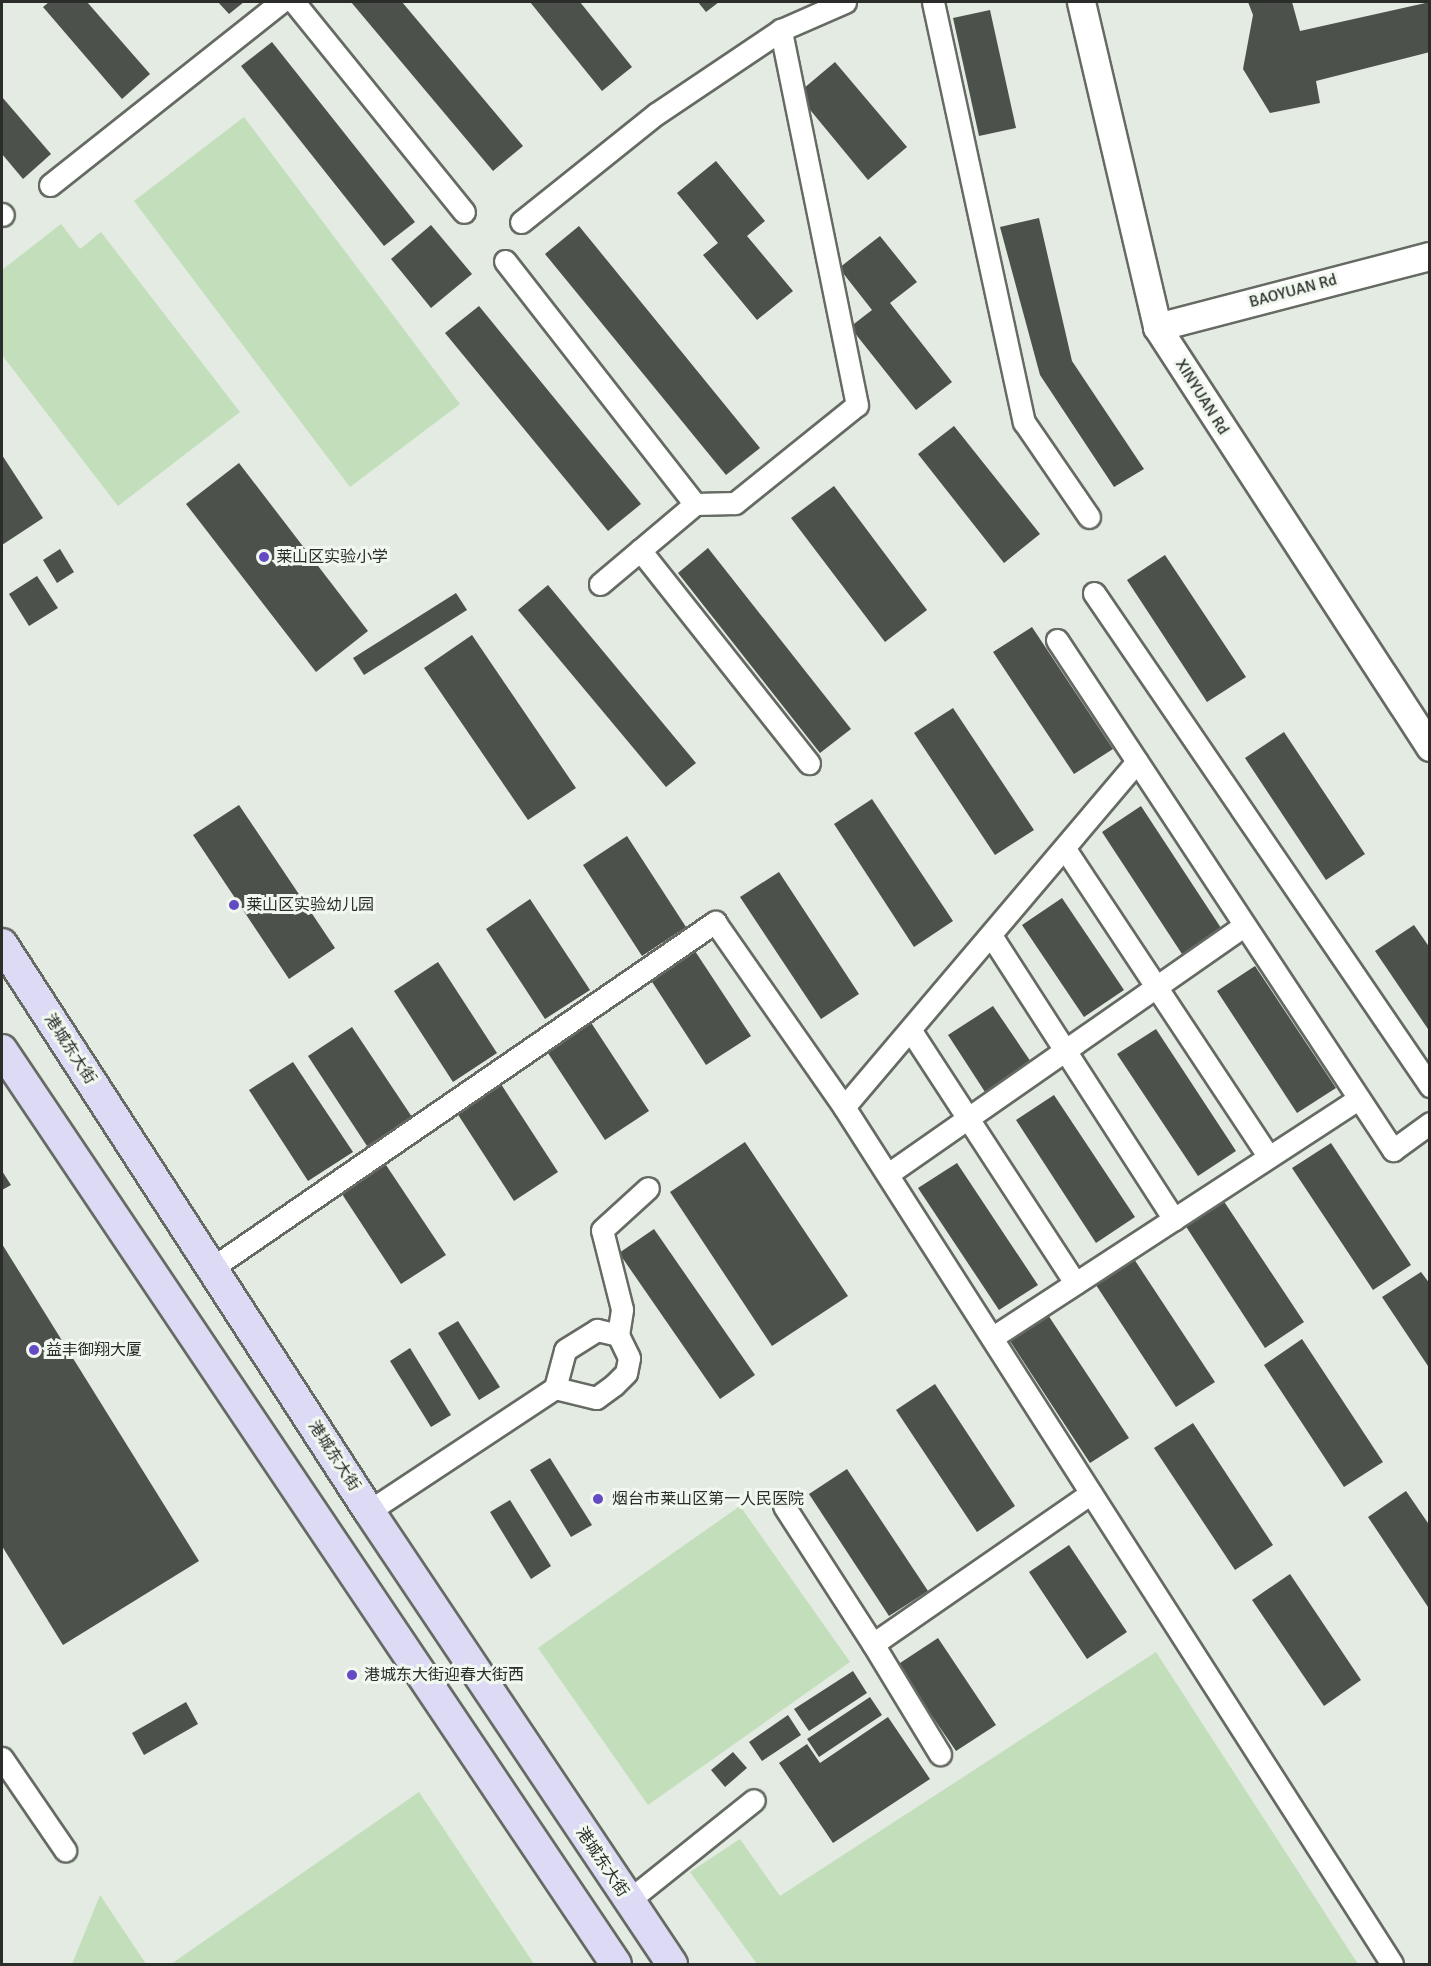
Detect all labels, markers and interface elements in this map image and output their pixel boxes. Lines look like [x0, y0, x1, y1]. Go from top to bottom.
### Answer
street label: BAOYUAN Rd [1247, 270, 1339, 312]
street label: XINYUAN Rd [1171, 356, 1233, 438]
place label: 莱山区实验小学 [276, 547, 388, 567]
marker: 莱山区实验小学 [257, 550, 271, 564]
place label: 莱山区实验幼儿园 [246, 895, 374, 915]
marker: 莱山区实验幼儿园 [227, 898, 241, 912]
street label: 港城东大街 [40, 1010, 100, 1088]
place label: 益丰御翔大厦 [46, 1340, 142, 1360]
marker: 益丰御翔大厦 [27, 1343, 41, 1357]
street label: 港城东大街 [304, 1417, 364, 1495]
place label: 烟台市莱山区第一人民医院 [612, 1489, 804, 1509]
marker: 烟台市莱山区第一人民医院 [589, 1490, 607, 1508]
place label: 港城东大街迎春大街西 [364, 1665, 524, 1685]
marker: 港城东大街迎春大街西 [345, 1668, 359, 1682]
street label: 港城东大街 [572, 1823, 632, 1901]

